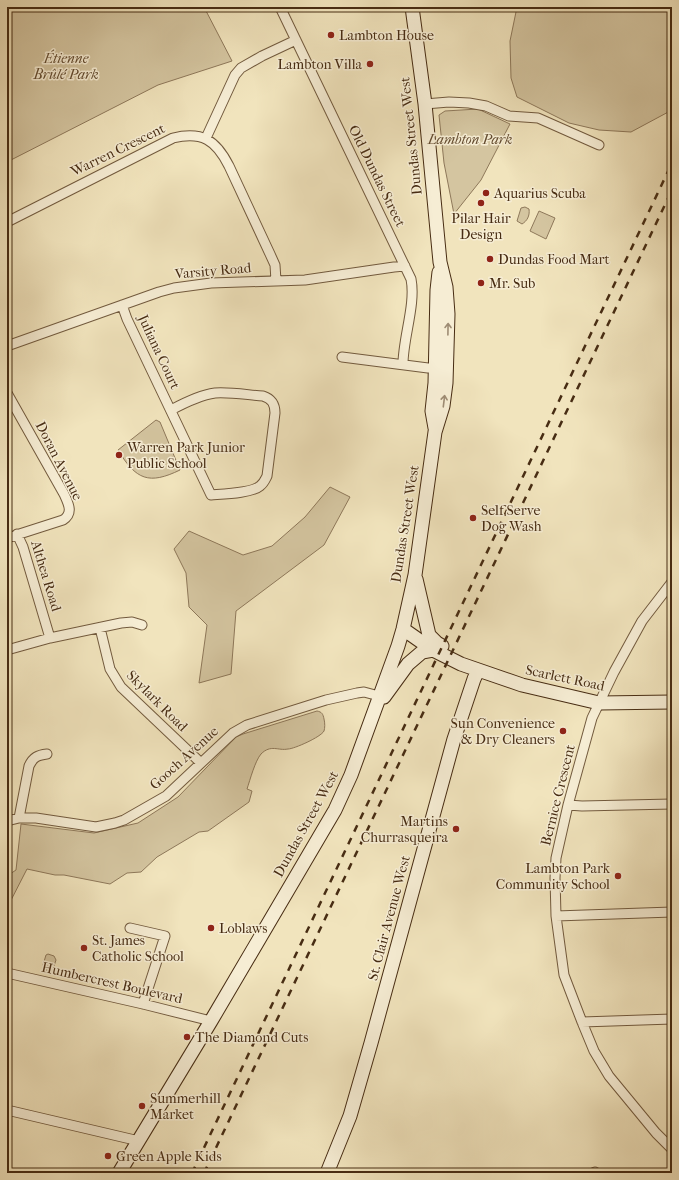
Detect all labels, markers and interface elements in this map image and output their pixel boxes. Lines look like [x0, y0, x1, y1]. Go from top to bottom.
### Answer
place label: Lambton House [339, 27, 434, 44]
marker: Lambton House [326, 30, 336, 40]
park label: Étienne Brûlé Park [32, 49, 99, 83]
place label: Lambton Villa [278, 56, 363, 73]
marker: Lambton Villa [365, 59, 375, 69]
street label: Dundas Street West [396, 76, 426, 196]
street label: Warren Crescent [67, 120, 168, 181]
street label: Old Dundas Street [345, 122, 409, 230]
park label: Lambton Park [427, 131, 512, 148]
place label: Aquarius Scuba [493, 185, 586, 202]
marker: Aquarius Scuba [481, 188, 491, 198]
marker: Pilar Hair Design [476, 198, 486, 208]
place label: Pilar Hair Design [451, 210, 511, 243]
place label: Dundas Food Mart [498, 251, 610, 268]
marker: Dundas Food Mart [485, 254, 495, 264]
street label: Varsity Road [173, 259, 252, 283]
place label: Mr. Sub [489, 275, 535, 292]
marker: Mr. Sub [476, 278, 486, 288]
street label: Juliana Court [134, 311, 184, 392]
one-way arrow [444, 323, 452, 336]
one-way arrow [440, 395, 448, 408]
street label: Doran Avenue [32, 419, 86, 503]
place label: Warren Park Junior Public School [126, 439, 245, 472]
marker: Warren Park Junior Public School [114, 450, 124, 460]
street label: Dundas Street West [387, 464, 423, 584]
place label: Self Serve Dog Wash [481, 502, 542, 535]
marker: Self Serve Dog Wash [468, 513, 478, 523]
street label: Althea Road [27, 538, 65, 614]
street label: Scarlett Road [524, 661, 607, 695]
street label: Skylark Road [123, 667, 191, 735]
place label: Sun Convenience & Dry Cleaners [451, 715, 555, 748]
street label: Gooch Avenue [146, 723, 222, 793]
marker: Sun Convenience & Dry Cleaners [558, 726, 568, 736]
street label: Bernice Crescent [537, 743, 579, 847]
street label: Dundas Street West [270, 768, 342, 880]
place label: Martins Churrasqueira [361, 813, 449, 846]
marker: Martins Churrasqueira [451, 824, 461, 834]
street label: St. Clair Avenue West [364, 854, 414, 982]
place label: Lambton Park Community School [496, 860, 611, 893]
marker: Lambton Park Community School [613, 871, 623, 881]
place label: Loblaws [219, 920, 267, 937]
marker: Loblaws [206, 923, 216, 933]
place label: St. James Catholic School [92, 932, 184, 965]
marker: St. James Catholic School [79, 943, 89, 953]
street label: Humbercrest Boulevard [40, 959, 184, 1008]
place label: The Diamond Cuts [195, 1029, 308, 1046]
marker: The Diamond Cuts [182, 1032, 192, 1042]
place label: Summerhill Market [150, 1090, 221, 1123]
marker: Summerhill Market [137, 1101, 147, 1111]
place label: Green Apple Kids [116, 1148, 222, 1165]
marker: Green Apple Kids [103, 1151, 113, 1161]

